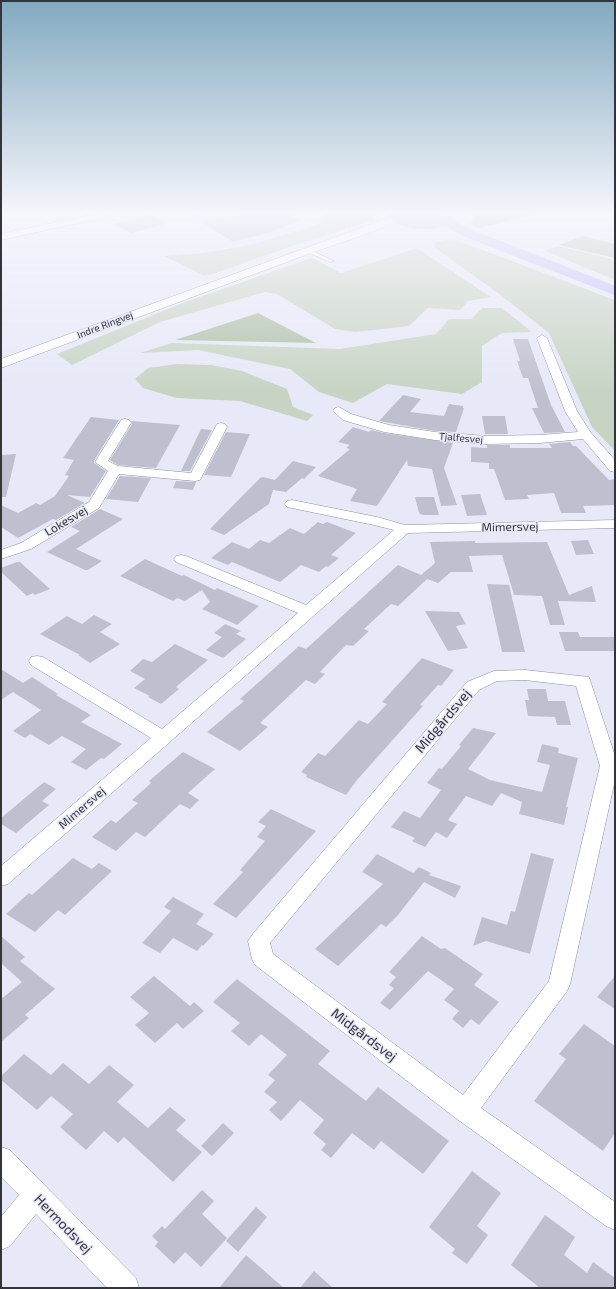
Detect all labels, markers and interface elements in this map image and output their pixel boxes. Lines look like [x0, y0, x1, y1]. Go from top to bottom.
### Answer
street label: Indre Ringvej [75, 309, 135, 341]
street label: Tjalfesvej [439, 430, 483, 446]
street label: Lokesvej [42, 503, 90, 539]
street label: Mimersvej [481, 519, 539, 535]
street label: Midgårdsvej [411, 686, 475, 756]
street label: Mimersvej [56, 784, 108, 832]
street label: Midgårdsvej [328, 1005, 400, 1065]
street label: Hermodsvej [31, 1191, 95, 1257]

